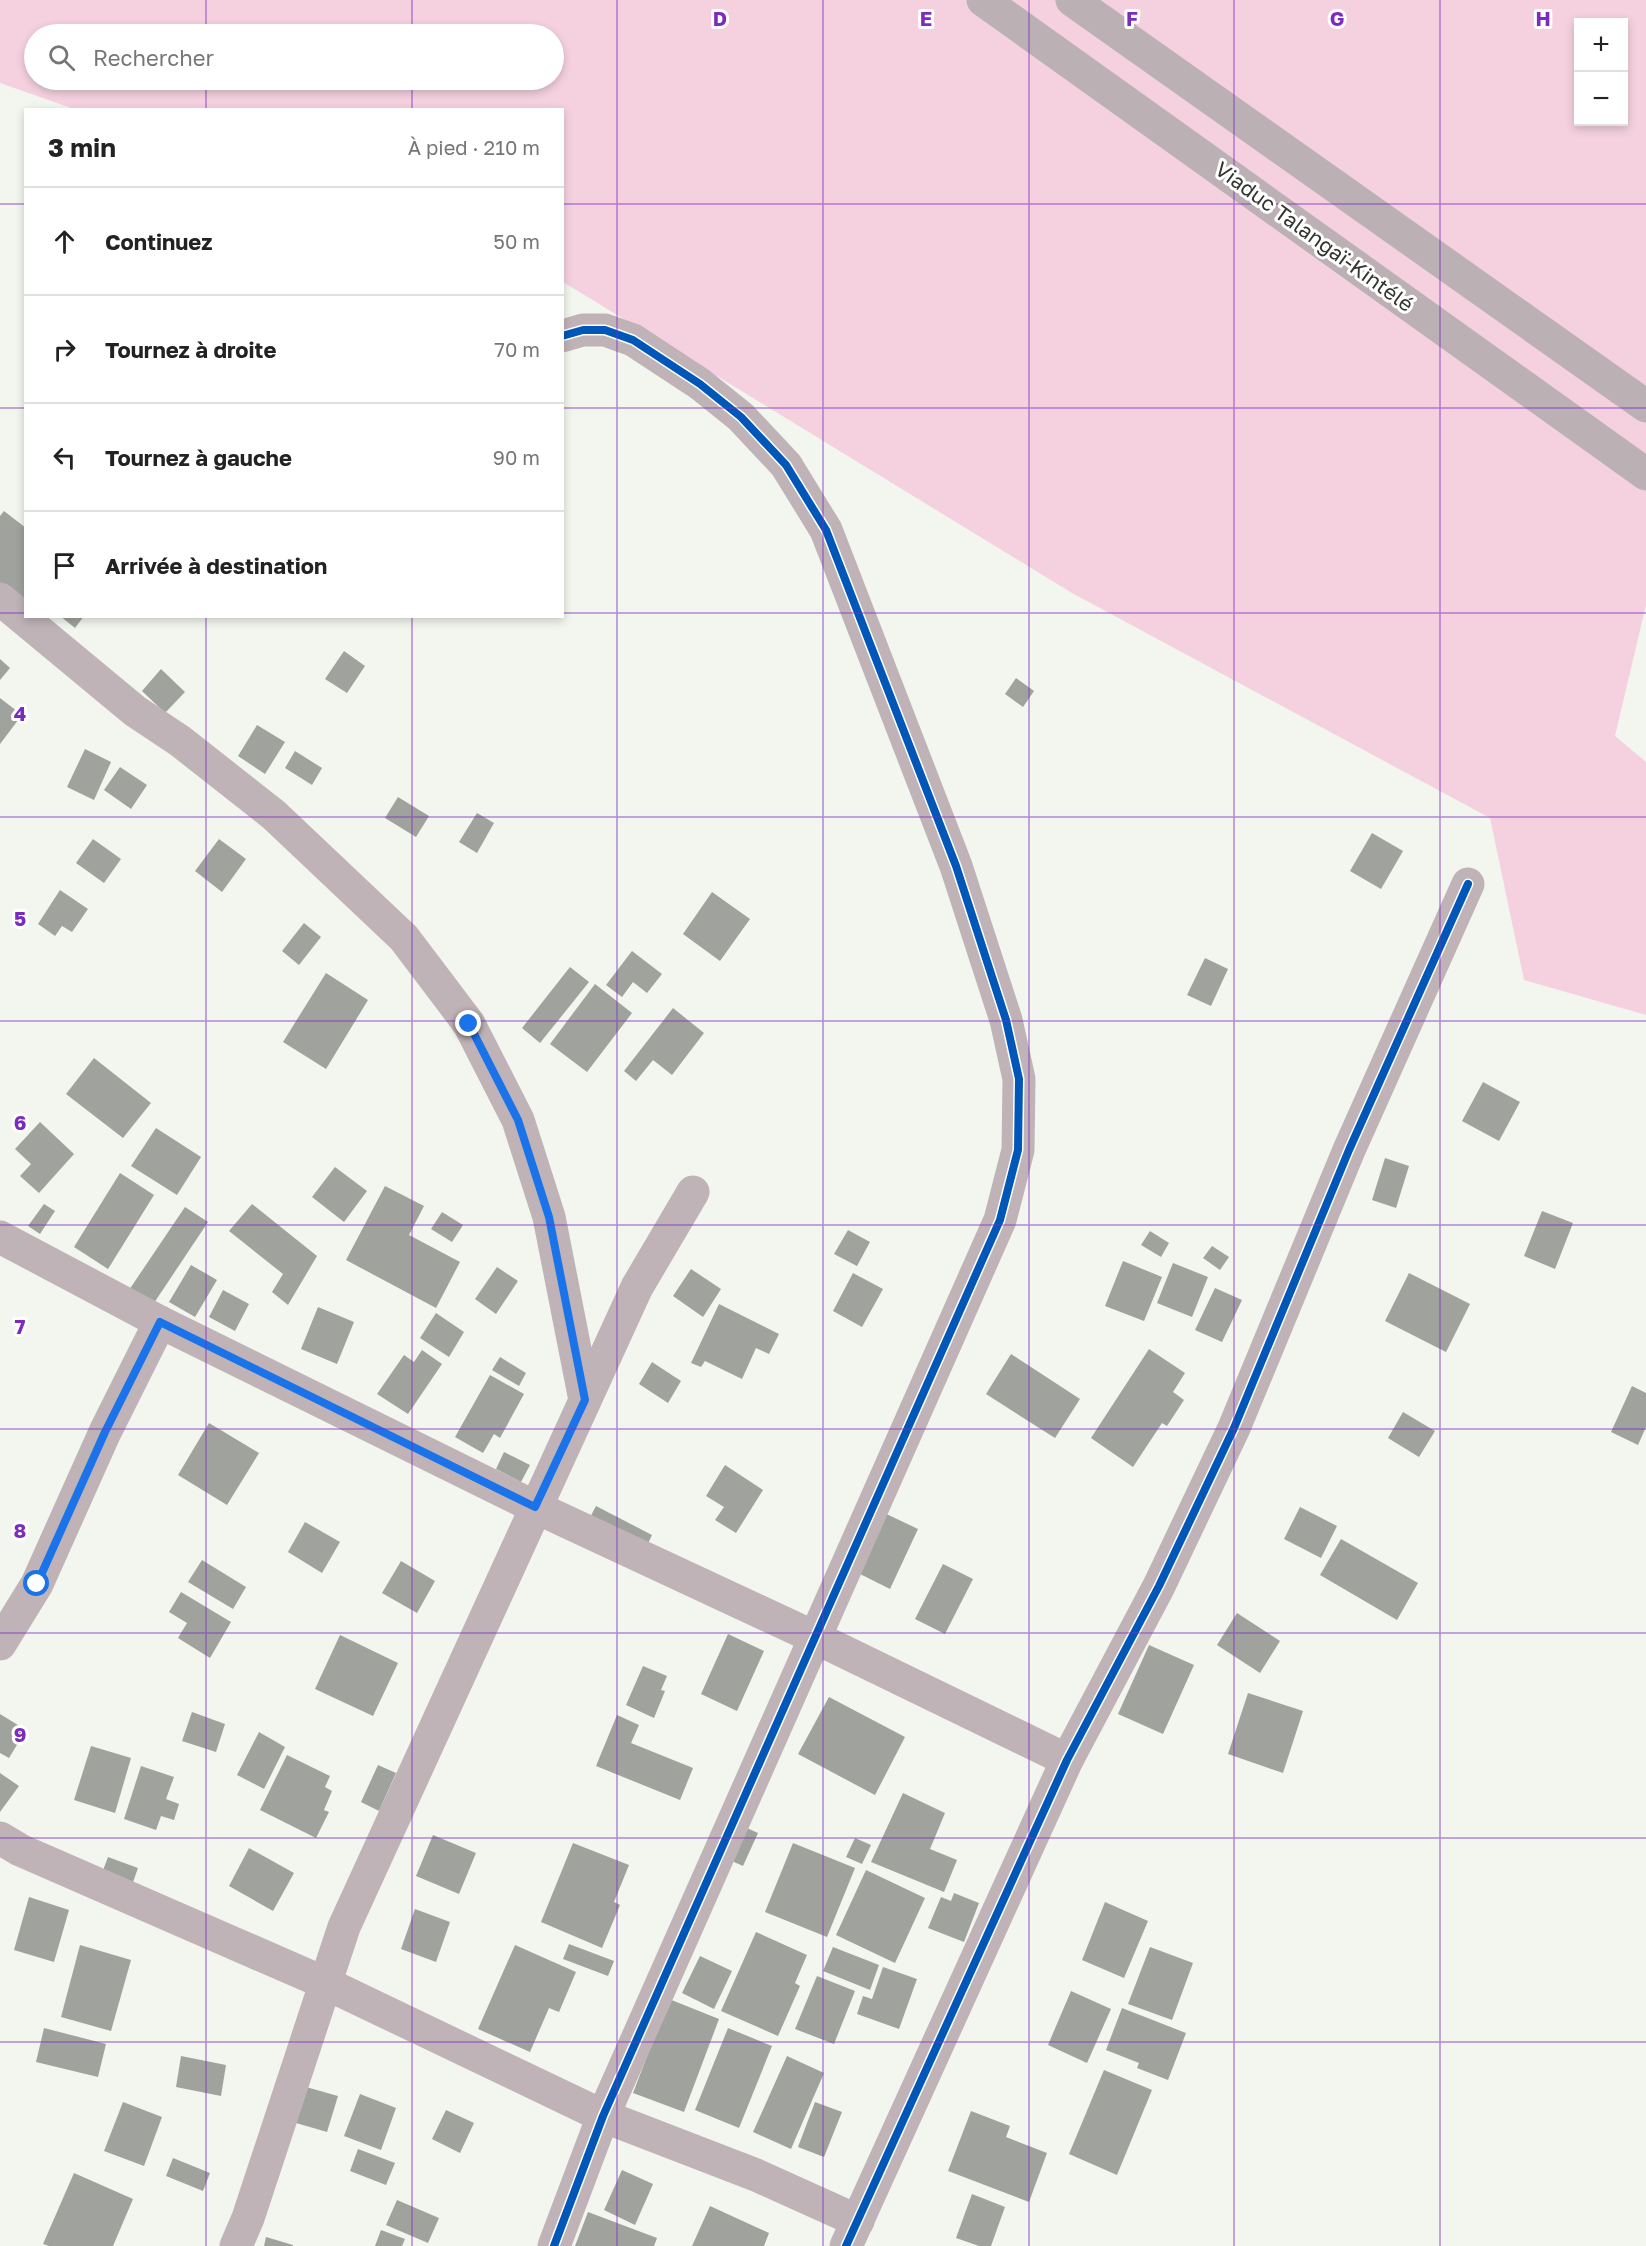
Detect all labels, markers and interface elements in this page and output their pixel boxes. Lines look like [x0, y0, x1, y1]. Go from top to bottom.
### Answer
text: D [713, 6, 727, 30]
text: E [920, 6, 932, 30]
text: F [1126, 6, 1138, 30]
text: G [1330, 6, 1344, 30]
text: H [1535, 6, 1551, 30]
map controls [1574, 18, 1628, 126]
button: + [1574, 18, 1628, 72]
search box [24, 24, 564, 90]
icon: search [45, 41, 78, 74]
text: Rechercher [93, 44, 214, 71]
button: − [1574, 72, 1628, 126]
text: 3 min [48, 132, 116, 163]
text: À pied · 210 m [408, 135, 540, 159]
street label: Viaduc Talangaï-Kintélé [1210, 155, 1419, 317]
icon: ahead [48, 225, 81, 258]
text: Continuez [105, 228, 212, 255]
text: 50 m [493, 229, 540, 253]
icon: right [48, 333, 81, 366]
text: Tournez à droite [105, 336, 276, 363]
text: 70 m [494, 337, 540, 361]
icon: left [48, 441, 81, 474]
text: Tournez à gauche [105, 444, 292, 471]
text: 90 m [493, 445, 540, 469]
icon: arrive [48, 549, 81, 582]
text: Arrivée à destination [105, 552, 327, 579]
text: 4 [14, 701, 26, 725]
text: 5 [14, 906, 26, 930]
route end [455, 1010, 481, 1036]
text: 6 [14, 1110, 26, 1134]
text: 7 [15, 1314, 26, 1338]
text: 8 [14, 1518, 26, 1542]
route start [23, 1570, 49, 1596]
text: 9 [14, 1722, 26, 1746]

